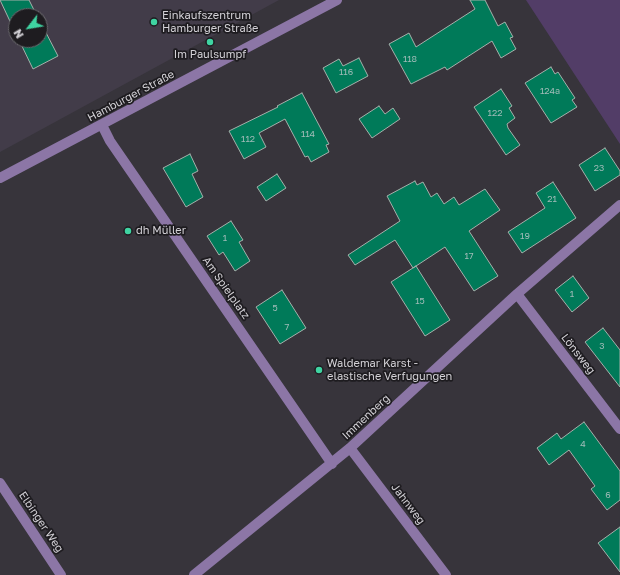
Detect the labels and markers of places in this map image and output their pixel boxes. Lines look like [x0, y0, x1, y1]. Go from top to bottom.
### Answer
place label: Einkaufszentrum Hamburger Straße [162, 9, 258, 35]
marker: Einkaufszentrum Hamburger Straße [149, 17, 159, 27]
marker: Im Paulsumpf [205, 37, 215, 47]
place label: Im Paulsumpf [174, 48, 246, 62]
place label: dh Müller [136, 224, 186, 238]
marker: dh Müller [123, 226, 133, 236]
place label: Waldemar Karst - elastische Verfugungen [327, 357, 452, 383]
marker: Waldemar Karst - elastische Verfugungen [314, 365, 324, 375]

